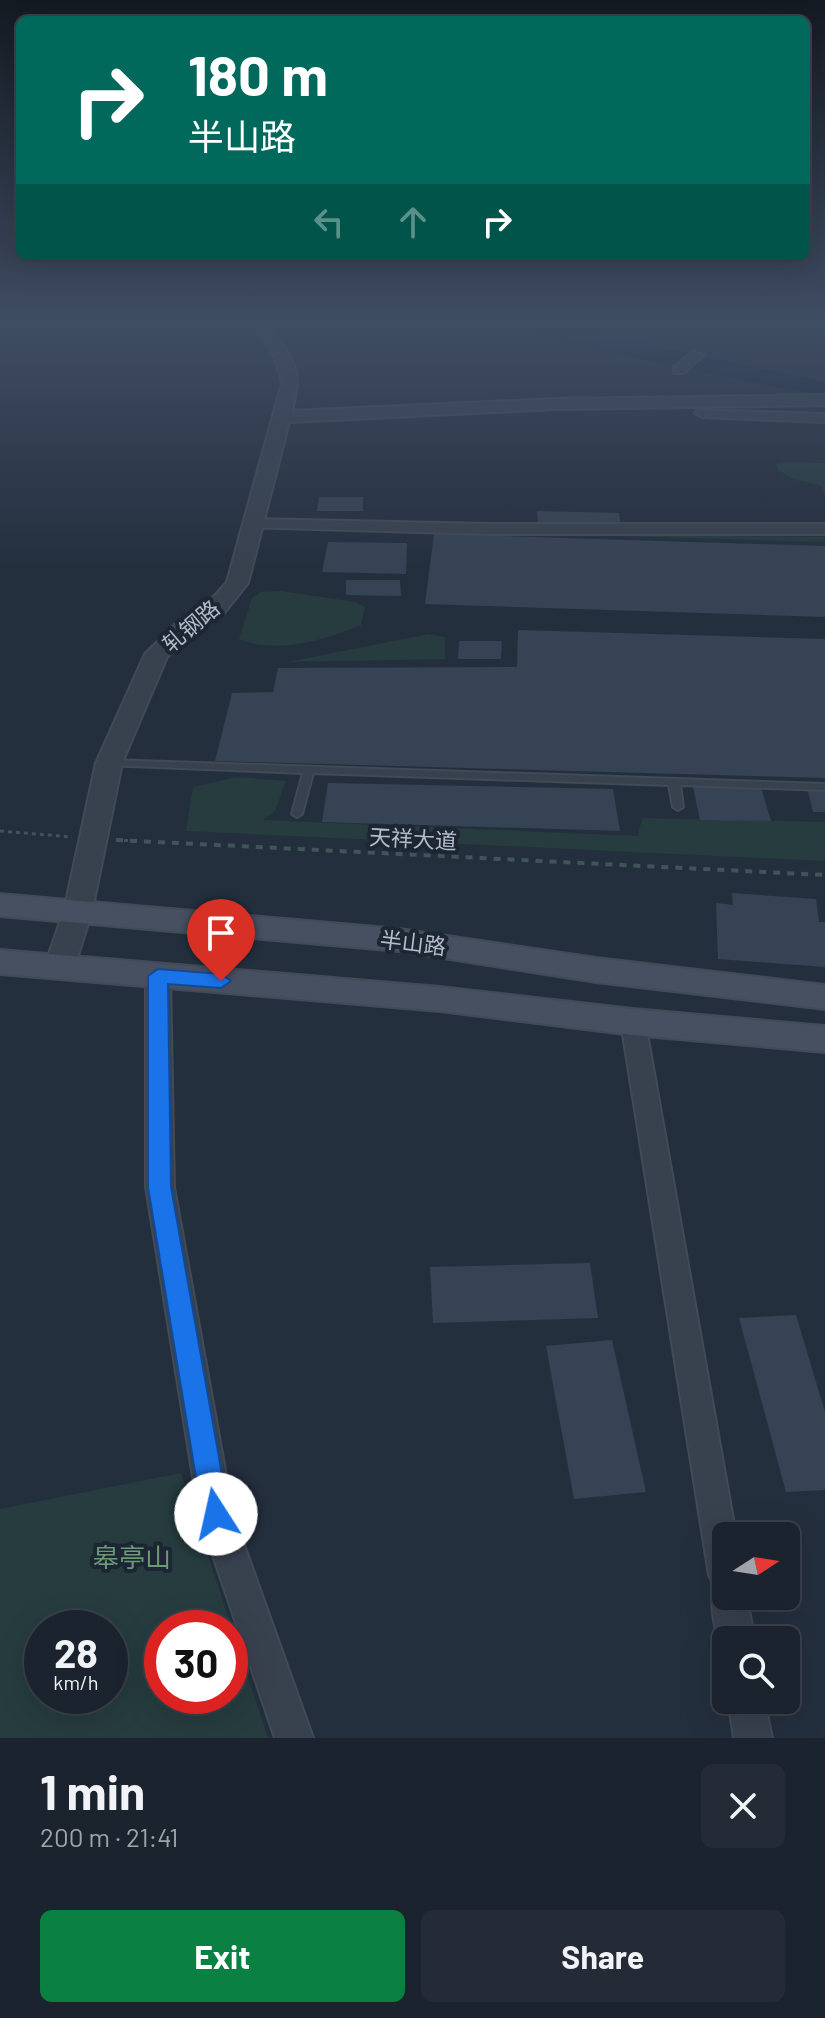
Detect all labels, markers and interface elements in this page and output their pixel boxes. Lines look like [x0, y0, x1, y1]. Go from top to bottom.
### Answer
text: 180 m [188, 40, 328, 107]
icon: right [56, 48, 160, 152]
text: 半山路 [188, 114, 296, 157]
icon: left [307, 200, 351, 244]
icon: ahead [391, 200, 435, 244]
icon: right [475, 200, 519, 244]
street label: 轧钢路 [157, 594, 224, 656]
street label: 天祥大道 [368, 823, 458, 853]
pin [187, 899, 255, 981]
icon: arrive [199, 911, 243, 955]
street label: 半山路 [379, 925, 447, 959]
position arrow [174, 1472, 258, 1556]
north arrow [712, 1522, 800, 1610]
map controls [712, 1522, 800, 1714]
park label: 皋亭山 [93, 1541, 171, 1572]
speed limit sign: 30 [144, 1610, 248, 1714]
button: search [712, 1626, 800, 1714]
text: 28 [54, 1628, 98, 1676]
text: km/h [53, 1670, 99, 1694]
text: 1 min [40, 1762, 145, 1820]
button: close [701, 1764, 785, 1848]
text: 200 m · 21:41 [40, 1821, 178, 1852]
button: Exit [40, 1910, 405, 2002]
button: Share [421, 1910, 785, 2002]

